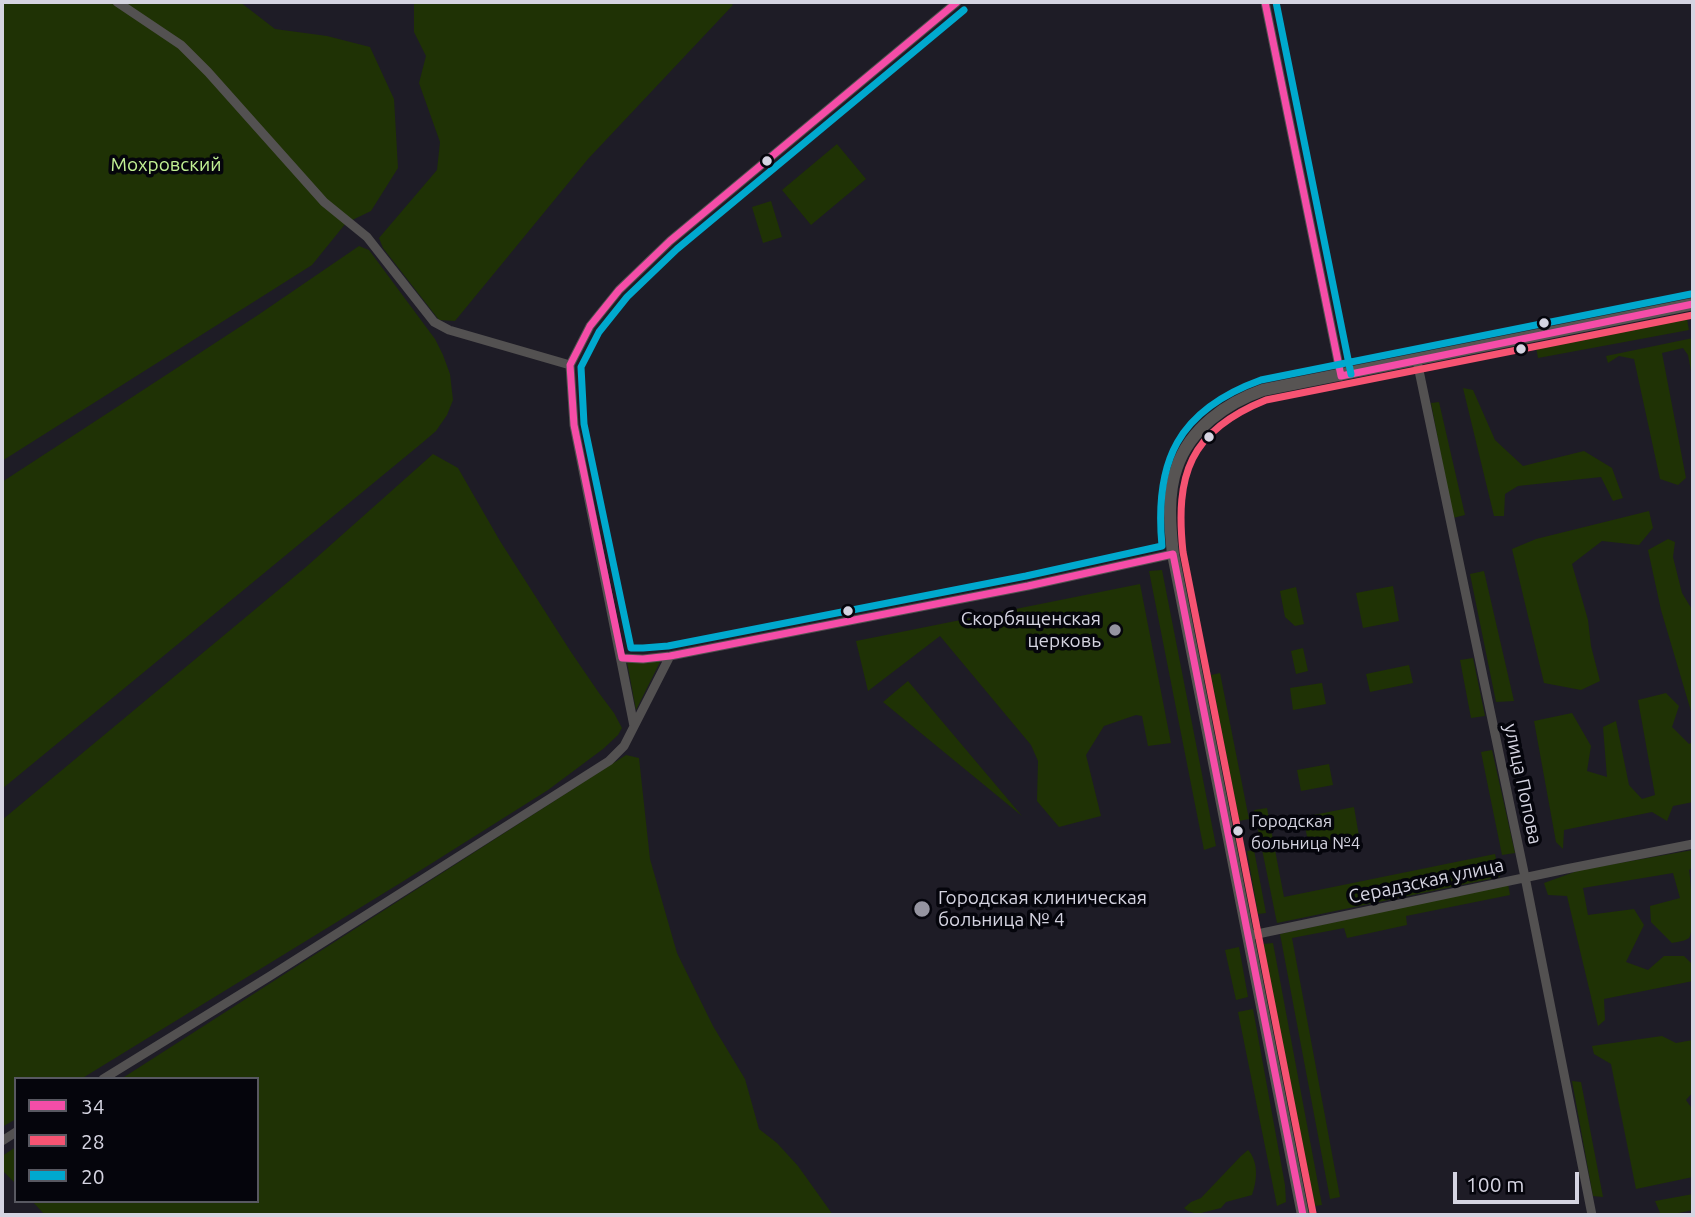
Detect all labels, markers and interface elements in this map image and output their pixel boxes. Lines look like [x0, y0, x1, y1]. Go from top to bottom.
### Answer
park label: Мохровский [111, 154, 221, 176]
unlabelled marker [760, 154, 774, 168]
unlabelled marker [1537, 316, 1551, 330]
unlabelled marker [1514, 342, 1528, 356]
unlabelled marker [1202, 430, 1216, 444]
unlabelled marker [841, 604, 855, 618]
place label: Скорбященская церковь [961, 608, 1101, 652]
marker: Скорбященская церковь [1107, 622, 1123, 638]
street label: улица Попова [1499, 722, 1547, 846]
place label: Городская больница №4 [1251, 811, 1360, 851]
marker: Городская больница №4 [1231, 824, 1245, 838]
street label: Серадзская улица [1346, 853, 1506, 909]
place label: Городская клиническая больница № 4 [938, 887, 1147, 931]
marker: Городская клиническая больница № 4 [912, 899, 932, 919]
legend [14, 1077, 259, 1203]
text: 34 [81, 1094, 105, 1118]
text: 28 [81, 1129, 105, 1153]
scale bar [1457, 1158, 1583, 1202]
text: 20 [81, 1164, 105, 1188]
text: 100 m [1466, 1172, 1524, 1196]

